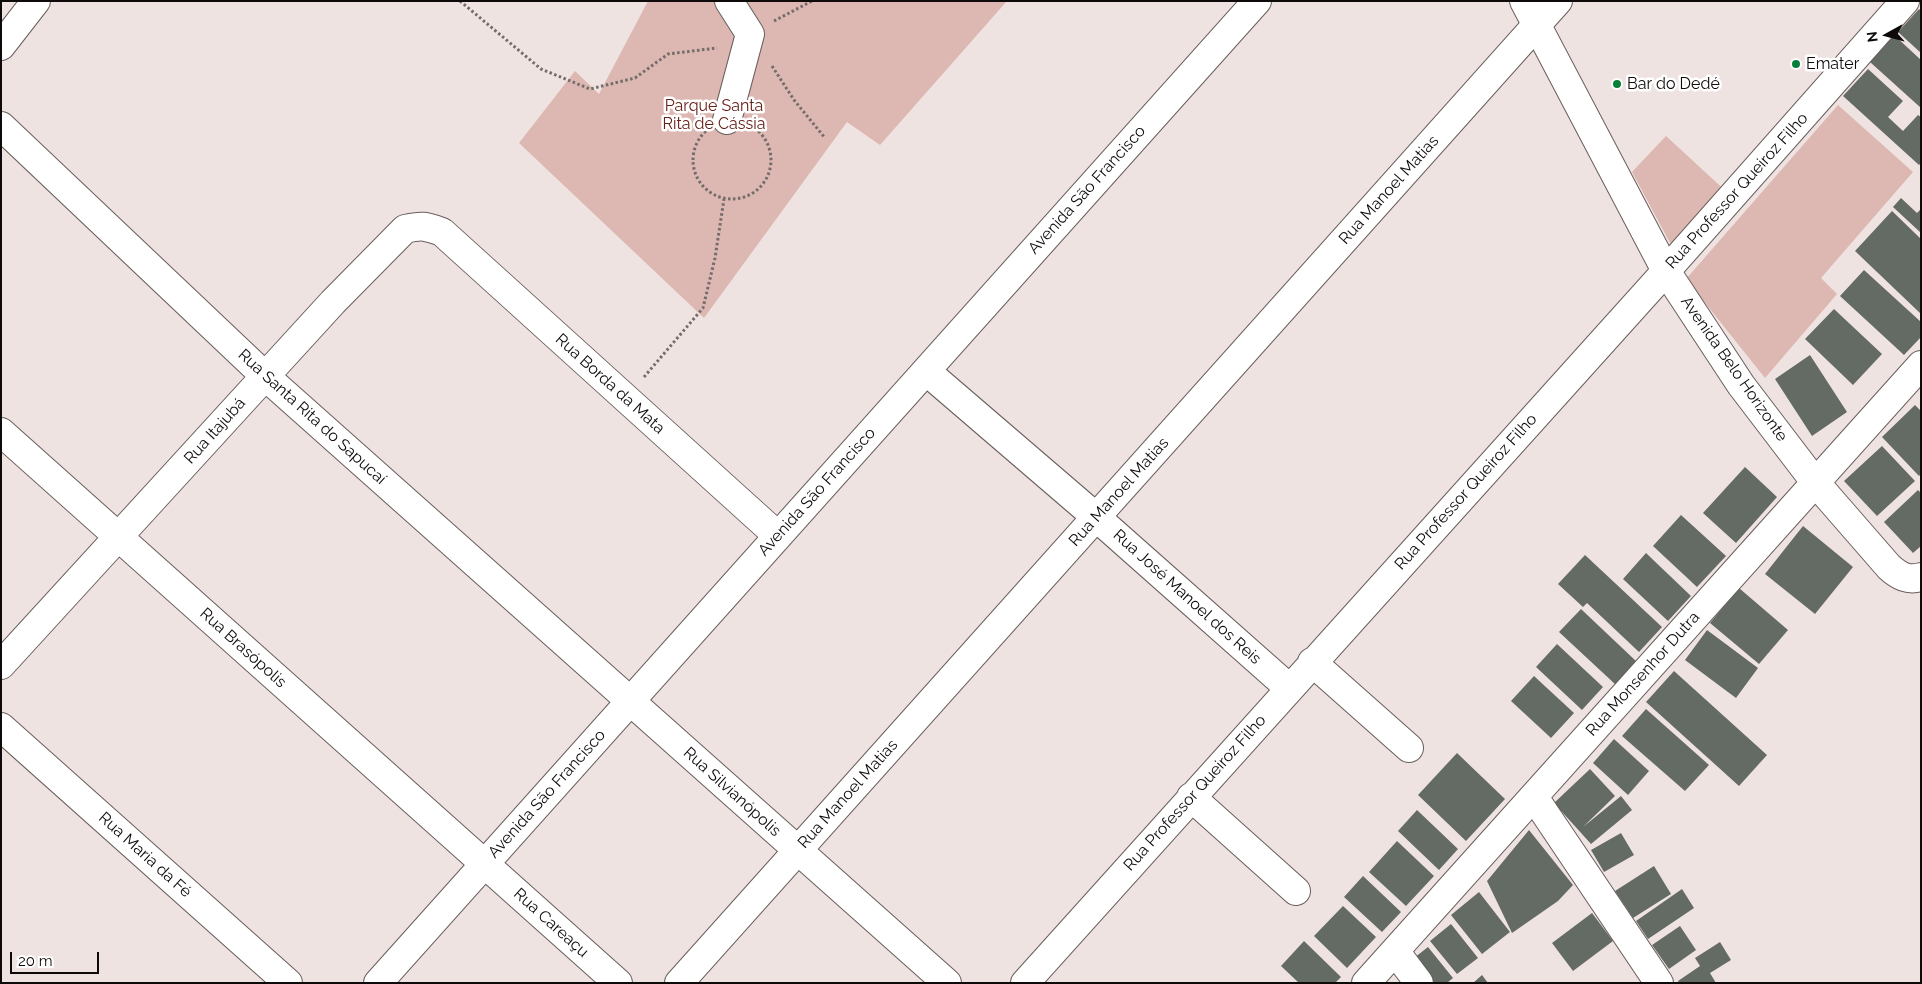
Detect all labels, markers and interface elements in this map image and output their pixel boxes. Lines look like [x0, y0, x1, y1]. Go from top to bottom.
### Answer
north arrow [1862, 10, 1912, 60]
text: N [1864, 31, 1881, 43]
place label: Emater [1806, 54, 1859, 74]
marker: Emater [1790, 58, 1802, 70]
place label: Bar do Dedé [1627, 74, 1720, 94]
marker: Bar do Dedé [1611, 78, 1623, 90]
park label: Parque Santa Rita de Cássia [663, 96, 765, 134]
street label: Rua Professor Queiroz Filho [1662, 109, 1812, 273]
street label: Avenida São Francisco [1024, 122, 1150, 258]
street label: Rua Manoel Matias [1335, 132, 1443, 248]
street label: Avenida Belo Horizonte [1677, 293, 1791, 445]
street label: Rua Borda da Mata [551, 330, 669, 438]
street label: Rua Santa Rita do Sapucaí [234, 345, 390, 489]
street label: Rua Itajubá [180, 394, 250, 468]
street label: Rua Professor Queiroz Filho [1391, 410, 1541, 574]
street label: Avenida São Francisco [754, 424, 880, 560]
street label: Rua Manoel Matias [1065, 434, 1173, 550]
street label: Rua José Manoel dos Reis [1109, 526, 1265, 668]
street label: Rua Brasópolis [196, 604, 290, 692]
street label: Rua Monsenhor Dutra [1582, 608, 1704, 740]
street label: Rua Professor Queiroz Filho [1120, 711, 1270, 875]
street label: Avenida São Francisco [484, 726, 610, 862]
street label: Rua Manoel Matias [794, 736, 902, 852]
street label: Rua Silvianópolis [679, 743, 785, 841]
street label: Rua Maria da Fé [95, 808, 195, 902]
street label: Rua Careaçu [510, 884, 592, 962]
scale bar [12, 942, 101, 974]
text: 20 m [18, 952, 53, 970]

